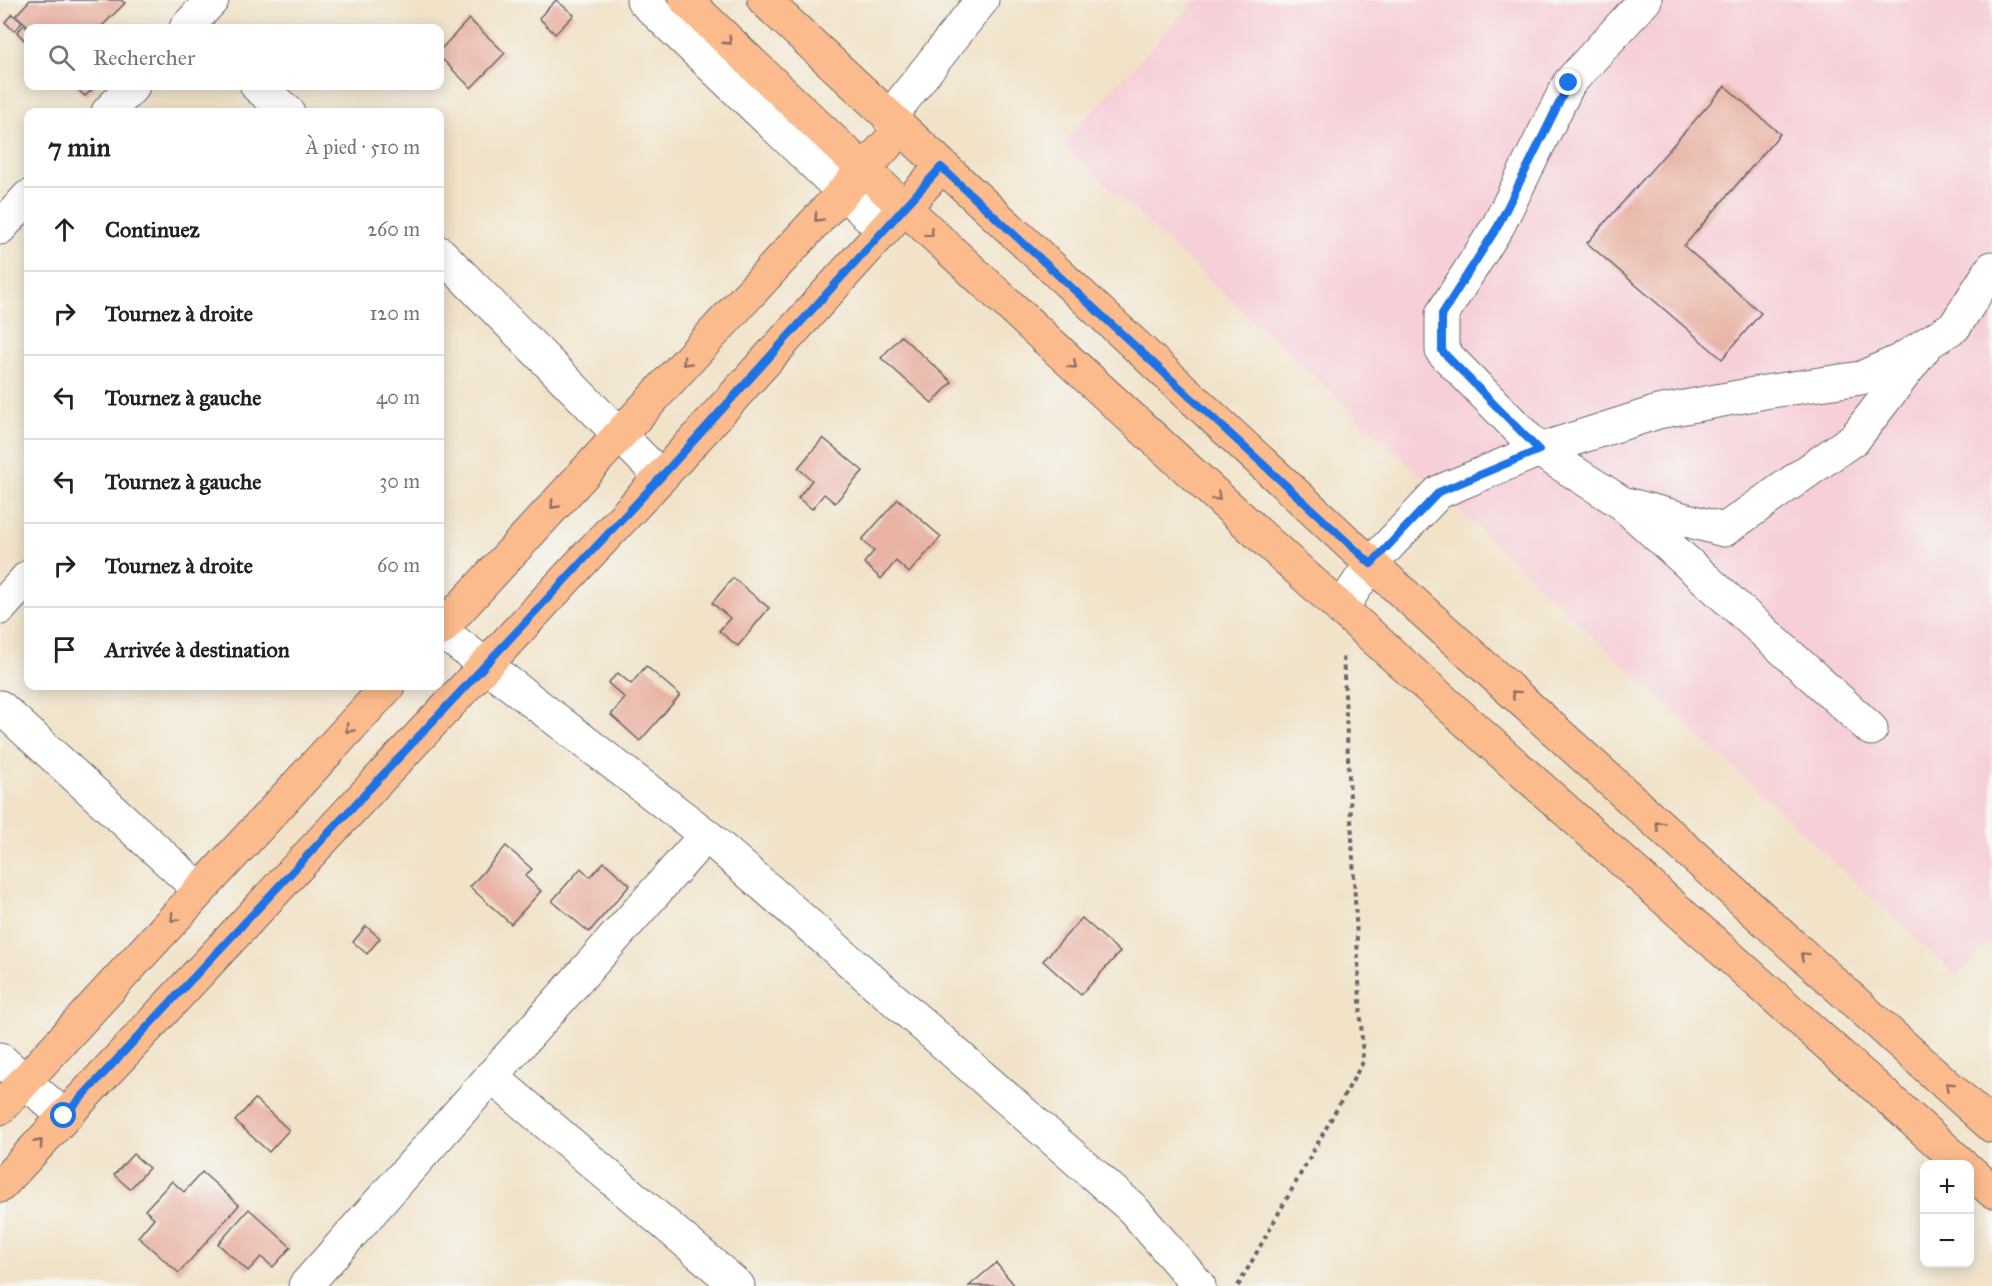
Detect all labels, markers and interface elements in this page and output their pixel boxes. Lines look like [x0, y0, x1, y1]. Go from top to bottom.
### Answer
search box [24, 24, 444, 90]
one-way arrow [720, 33, 731, 44]
icon: search [45, 41, 78, 74]
text: Rechercher [93, 44, 195, 71]
route end [1555, 69, 1581, 95]
text: 7 min [48, 131, 111, 163]
text: À pied · 510 m [306, 135, 420, 159]
one-way arrow [814, 212, 825, 222]
icon: ahead [48, 213, 81, 246]
text: Continuez [105, 216, 200, 243]
text: 260 m [367, 217, 420, 241]
one-way arrow [923, 226, 933, 237]
icon: right [48, 297, 81, 330]
text: Tournez à droite [105, 300, 253, 327]
text: 120 m [369, 301, 420, 325]
one-way arrow [682, 355, 693, 366]
one-way arrow [1067, 358, 1077, 369]
icon: left [48, 381, 81, 414]
text: Tournez à gauche [105, 384, 261, 411]
text: 40 m [376, 385, 420, 409]
icon: left [48, 465, 81, 498]
text: Tournez à gauche [105, 468, 261, 495]
text: 30 m [379, 469, 420, 493]
one-way arrow [1210, 489, 1221, 500]
one-way arrow [550, 499, 561, 509]
icon: right [48, 549, 81, 582]
text: Tournez à droite [105, 552, 253, 579]
text: 60 m [377, 553, 420, 577]
icon: arrive [48, 633, 81, 666]
text: Arrivée à destination [105, 636, 290, 663]
one-way arrow [1511, 690, 1522, 701]
one-way arrow [345, 722, 356, 732]
one-way arrow [1656, 821, 1666, 832]
one-way arrow [170, 912, 181, 922]
one-way arrow [1800, 952, 1811, 963]
one-way arrow [1945, 1083, 1956, 1094]
route start [50, 1102, 76, 1128]
one-way arrow [32, 1140, 43, 1151]
map controls [1920, 1160, 1974, 1268]
button: + [1920, 1160, 1974, 1214]
button: − [1920, 1214, 1974, 1268]

